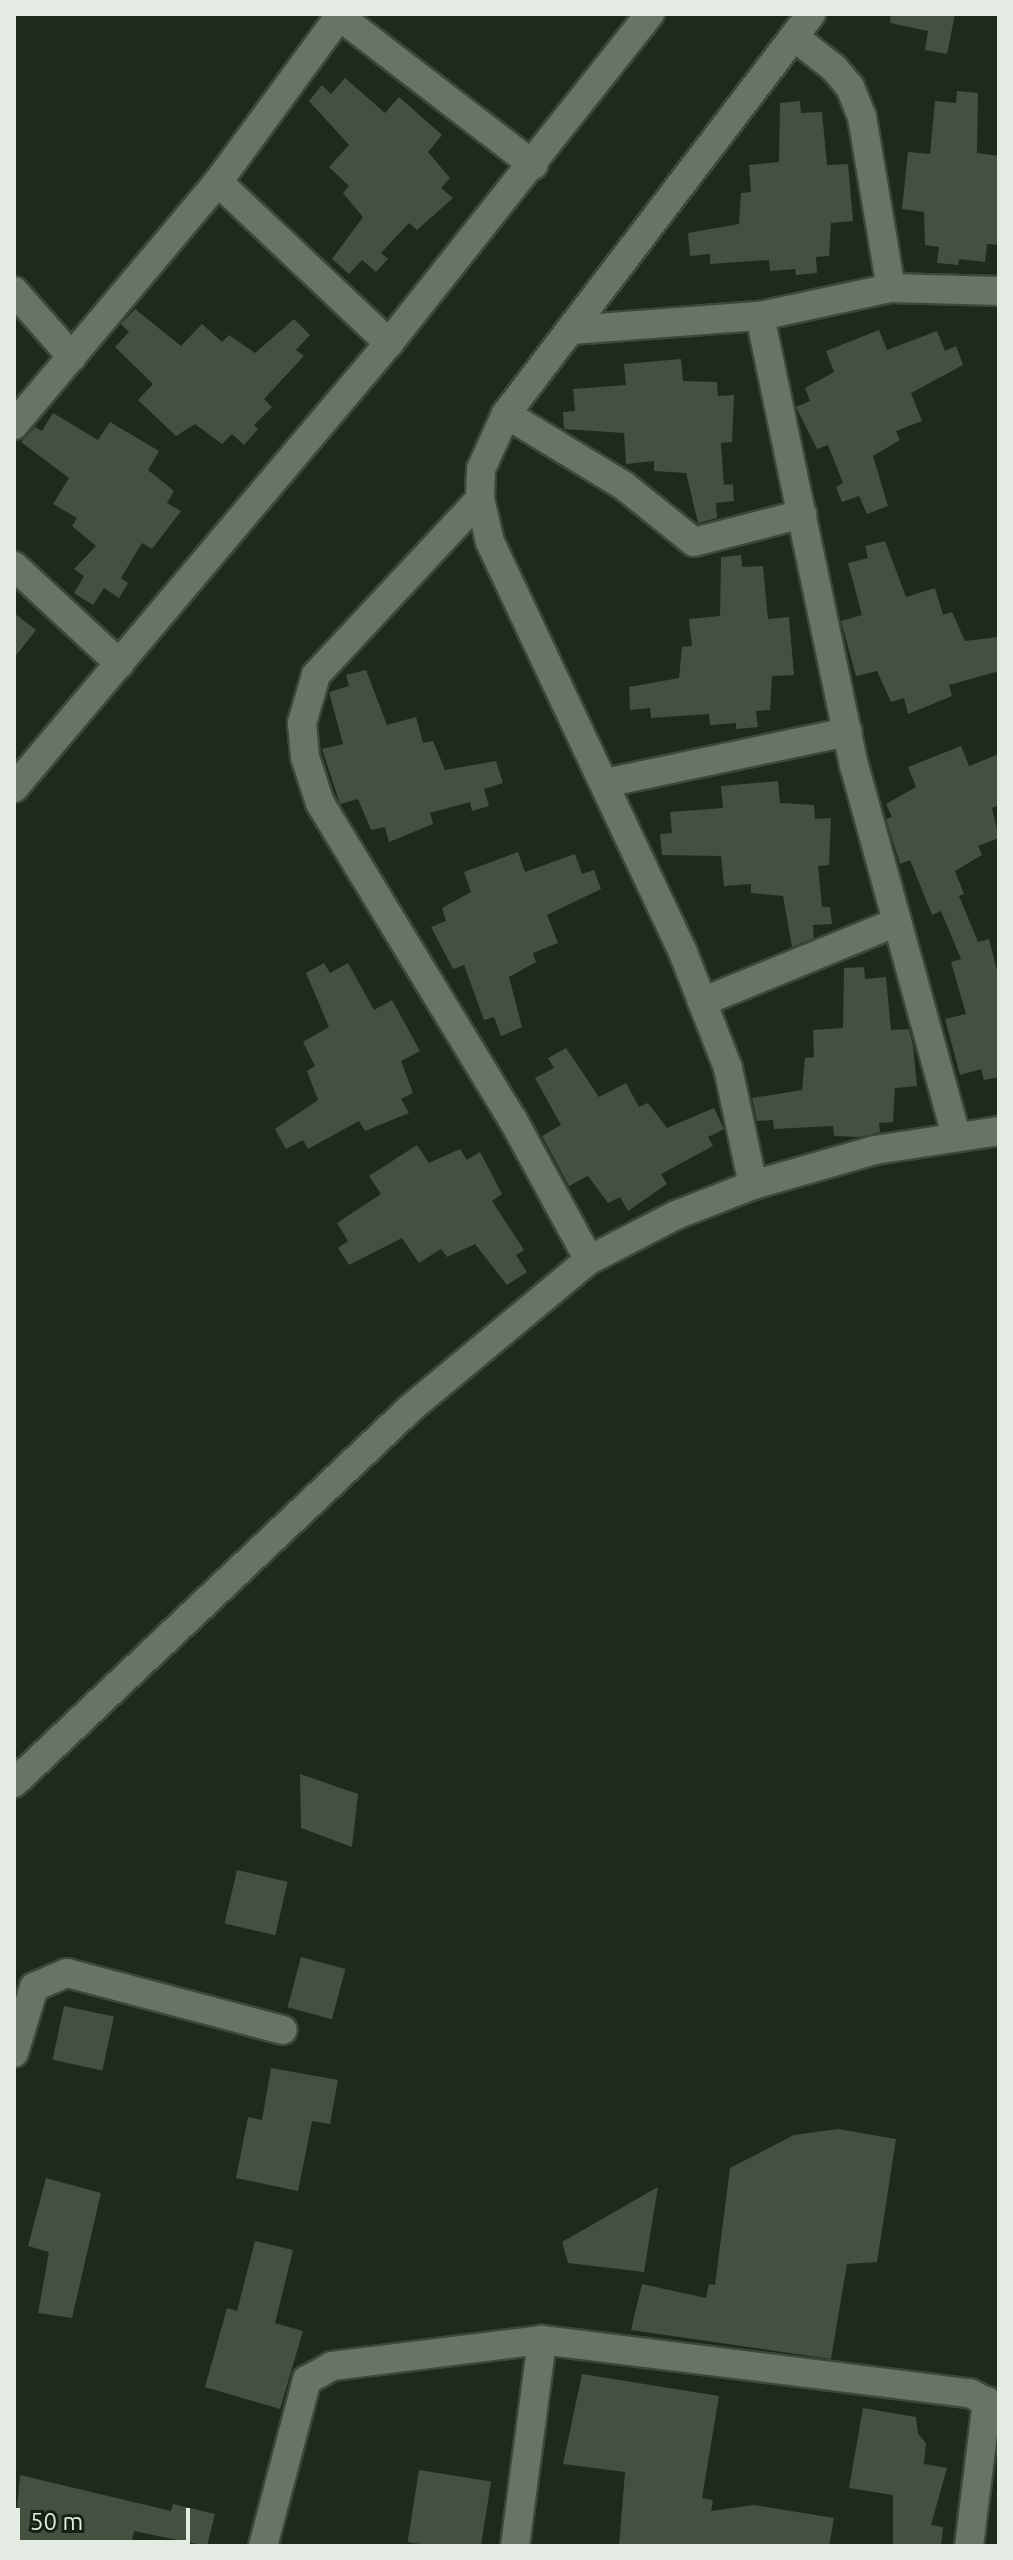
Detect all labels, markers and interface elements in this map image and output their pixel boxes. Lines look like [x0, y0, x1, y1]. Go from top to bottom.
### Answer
scale bar [20, 2492, 194, 2542]
text: 50 m [30, 2508, 83, 2535]

